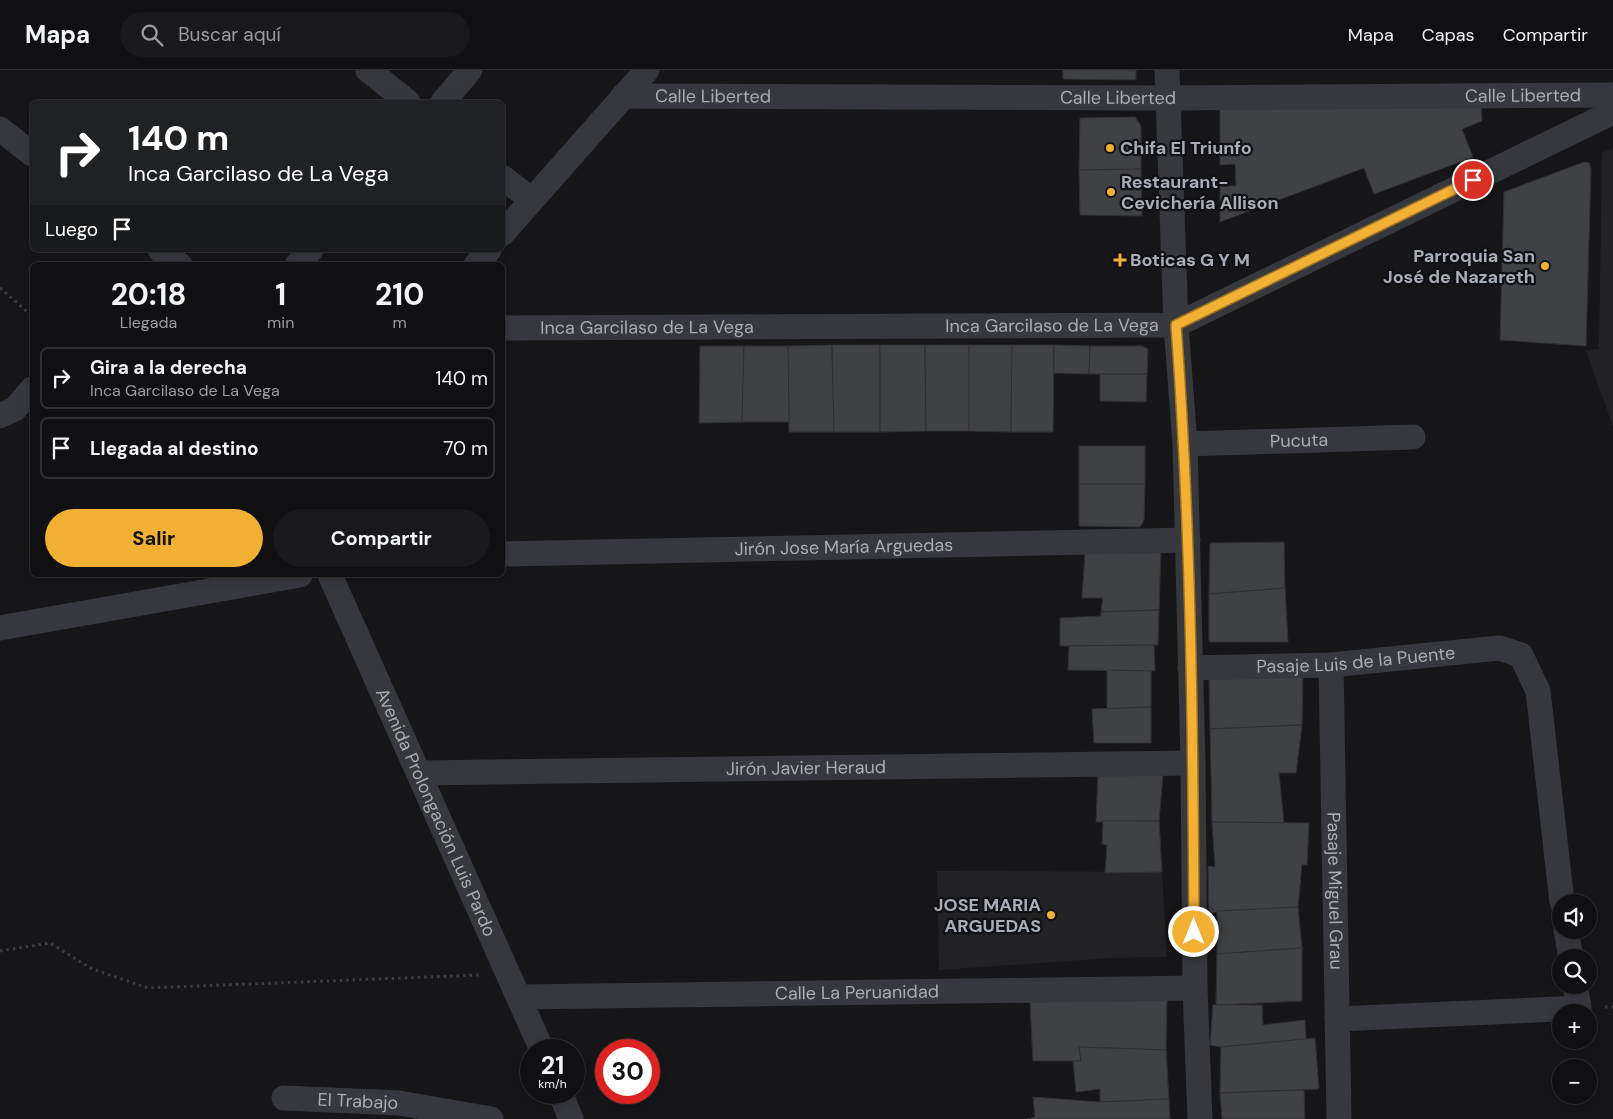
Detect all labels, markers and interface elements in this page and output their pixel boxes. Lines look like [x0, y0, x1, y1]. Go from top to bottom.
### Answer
search box [120, 12, 470, 57]
text: Mapa [25, 19, 90, 50]
icon: search [138, 21, 166, 49]
text: Buscar aquí [178, 22, 281, 47]
text: Mapa [1348, 23, 1394, 47]
text: Capas [1422, 23, 1475, 47]
text: Compartir [1503, 23, 1588, 47]
street label: Calle Liberted [1465, 83, 1581, 108]
street label: Calle Liberted [655, 84, 771, 109]
street label: Calle Liberted [1060, 86, 1176, 110]
text: 140 m [128, 115, 229, 161]
icon: right [45, 120, 110, 185]
place label: Chifa El Triunfo [1120, 136, 1252, 160]
marker: Chifa El Triunfo [1104, 142, 1116, 154]
text: Inca Garcilaso de La Vega [128, 159, 389, 188]
pin [1452, 159, 1494, 201]
icon: arrive [1459, 166, 1487, 194]
place label: Restaurant- Cevichería Allison [1121, 170, 1279, 215]
marker: Restaurant- Cevichería Allison [1105, 186, 1117, 198]
icon: arrive [108, 215, 136, 243]
text: Luego [45, 217, 98, 242]
place label: Parroquia San José de Nazareth [1383, 244, 1535, 289]
place label: Boticas G Y M [1130, 248, 1250, 272]
marker: Boticas G Y M [1114, 254, 1126, 266]
marker: Parroquia San José de Nazareth [1539, 260, 1551, 272]
text: 20:18 [111, 275, 186, 314]
text: 1 [275, 275, 286, 314]
text: 210 [375, 275, 424, 314]
text: Llegada [120, 312, 177, 333]
text: min [267, 312, 294, 333]
text: m [393, 312, 407, 333]
street label: Inca Garcilaso de La Vega [945, 313, 1159, 338]
street label: Inca Garcilaso de La Vega [540, 315, 754, 340]
text: Gira a la derecha [90, 355, 247, 380]
icon: right [47, 364, 75, 392]
text: 140 m [436, 366, 488, 391]
text: Inca Garcilaso de La Vega [90, 380, 280, 401]
street label: Pucuta [1269, 428, 1328, 453]
icon: arrive [47, 434, 75, 462]
text: Llegada al destino [90, 436, 259, 461]
text: 70 m [443, 436, 488, 461]
button: Salir [45, 509, 263, 567]
button: Compartir [273, 509, 490, 567]
street label: Jirón Jose María Arguedas [734, 533, 953, 561]
street label: Pasaje Luis de la Puente [1256, 641, 1456, 679]
street label: Avenida Prolongación Luis Pardo [370, 684, 502, 941]
street label: Jirón Javier Heraud [726, 755, 886, 781]
street label: Pasaje Miguel Grau [1322, 812, 1348, 970]
place label: JOSE MARIA ARGUEDAS [934, 893, 1041, 938]
map controls [1552, 894, 1597, 1104]
button: sound [1552, 894, 1597, 939]
position arrow [1167, 905, 1219, 957]
marker: JOSE MARIA ARGUEDAS [1045, 909, 1057, 921]
button: search [1552, 949, 1597, 994]
street label: Calle La Peruanidad [775, 979, 939, 1006]
button: + [1552, 1004, 1597, 1049]
speed limit sign: 30 [595, 1039, 660, 1104]
text: 21 [541, 1049, 564, 1082]
button: − [1552, 1059, 1597, 1104]
text: km/h [538, 1076, 567, 1092]
street label: El Trabajo [317, 1087, 399, 1115]

